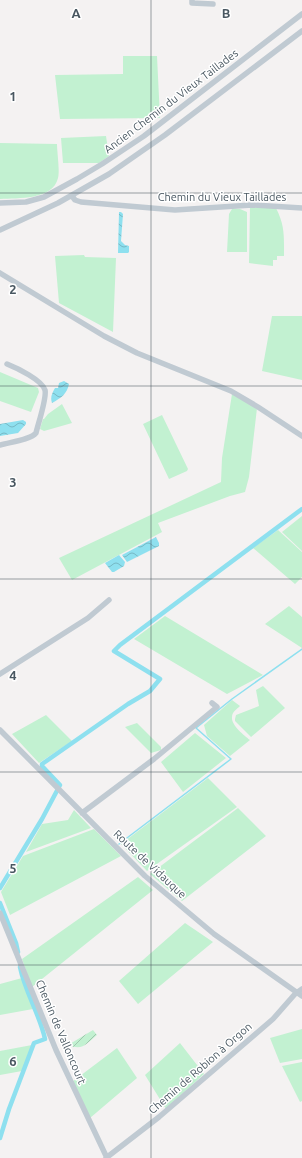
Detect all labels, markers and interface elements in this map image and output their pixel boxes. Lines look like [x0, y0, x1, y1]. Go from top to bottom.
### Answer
text: A [71, 6, 81, 20]
text: B [222, 6, 231, 20]
street label: Ancien Chemin du Vieux Taillades [102, 47, 241, 155]
text: 1 [9, 89, 17, 103]
street label: Chemin du Vieux Taillades [158, 191, 286, 203]
text: 2 [9, 282, 17, 296]
text: 3 [9, 475, 17, 489]
text: 4 [9, 668, 17, 682]
street label: Route de Vidauque [111, 827, 189, 901]
text: 5 [9, 861, 17, 875]
street label: Chemin de Valloncourt [34, 978, 89, 1087]
street label: Chemin de Robion à Orgon [146, 1020, 254, 1116]
text: 6 [9, 1054, 17, 1068]

